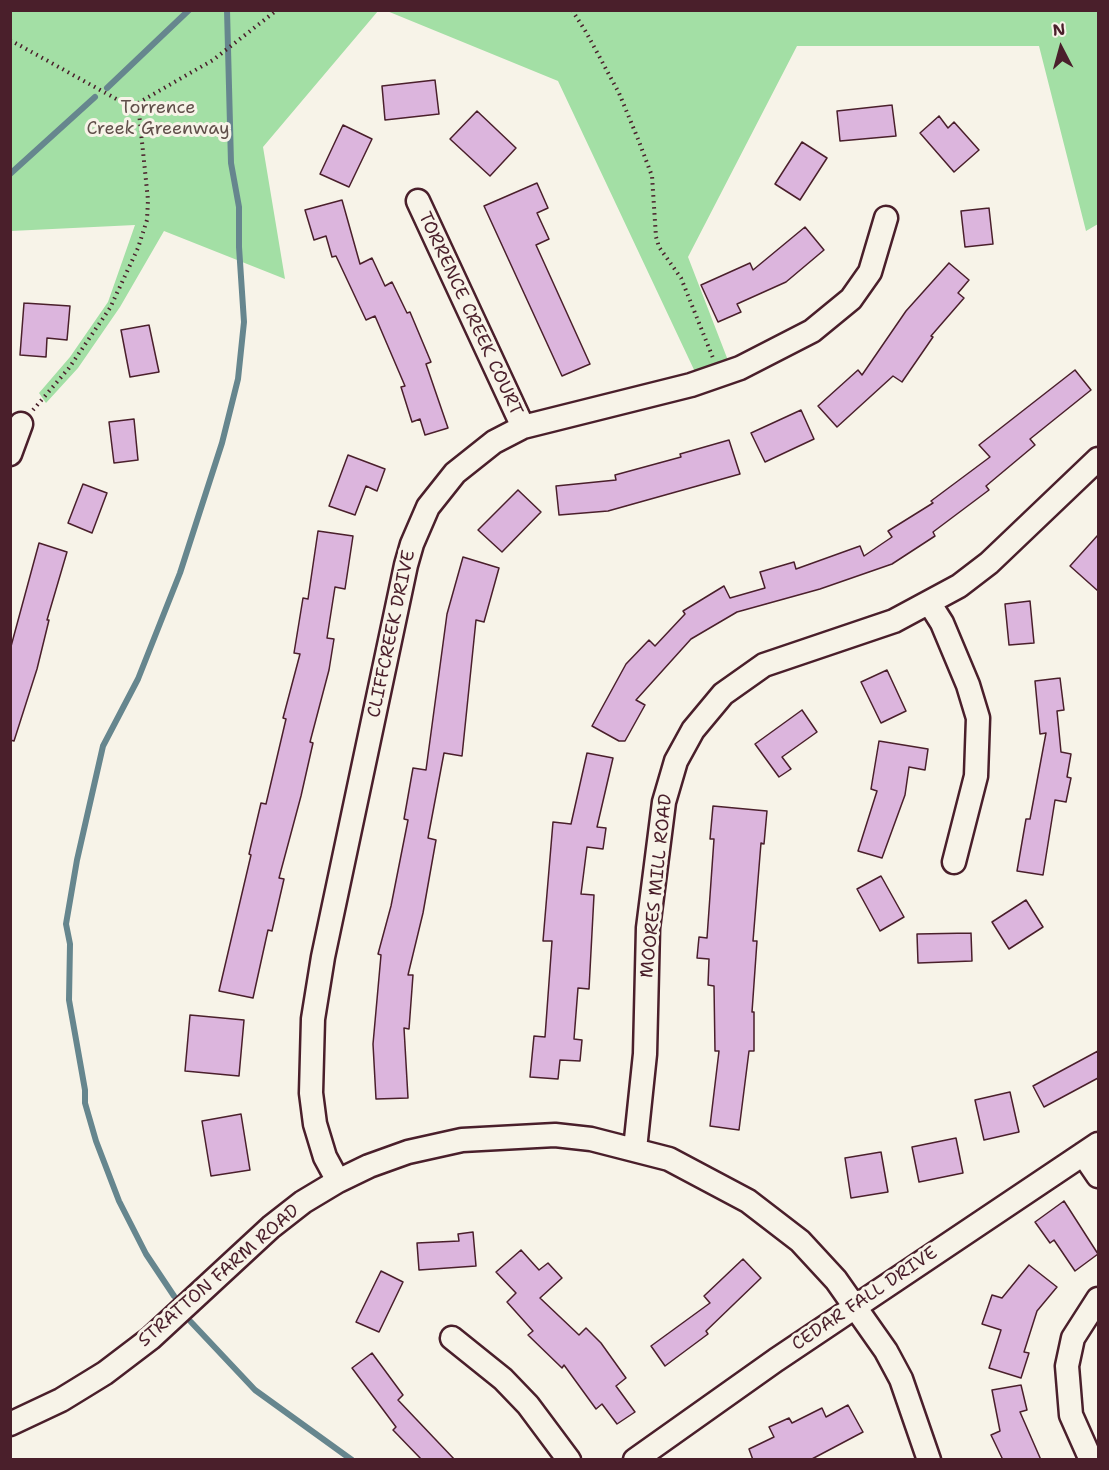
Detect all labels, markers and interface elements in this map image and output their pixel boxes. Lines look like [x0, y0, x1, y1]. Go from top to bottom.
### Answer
north arrow [1031, 18, 1091, 78]
text: N [1052, 18, 1066, 41]
park label: Torrence Creek Greenway [87, 97, 229, 140]
street label: TORRENCE CREEK COURT [413, 209, 527, 419]
street label: CLIFFCREEK DRIVE [364, 548, 420, 720]
street label: MOORES MILL ROAD [637, 793, 677, 979]
street label: STRATTON FARM ROAD [134, 1200, 304, 1352]
street label: CEDAR FALL DRIVE [788, 1242, 942, 1356]

